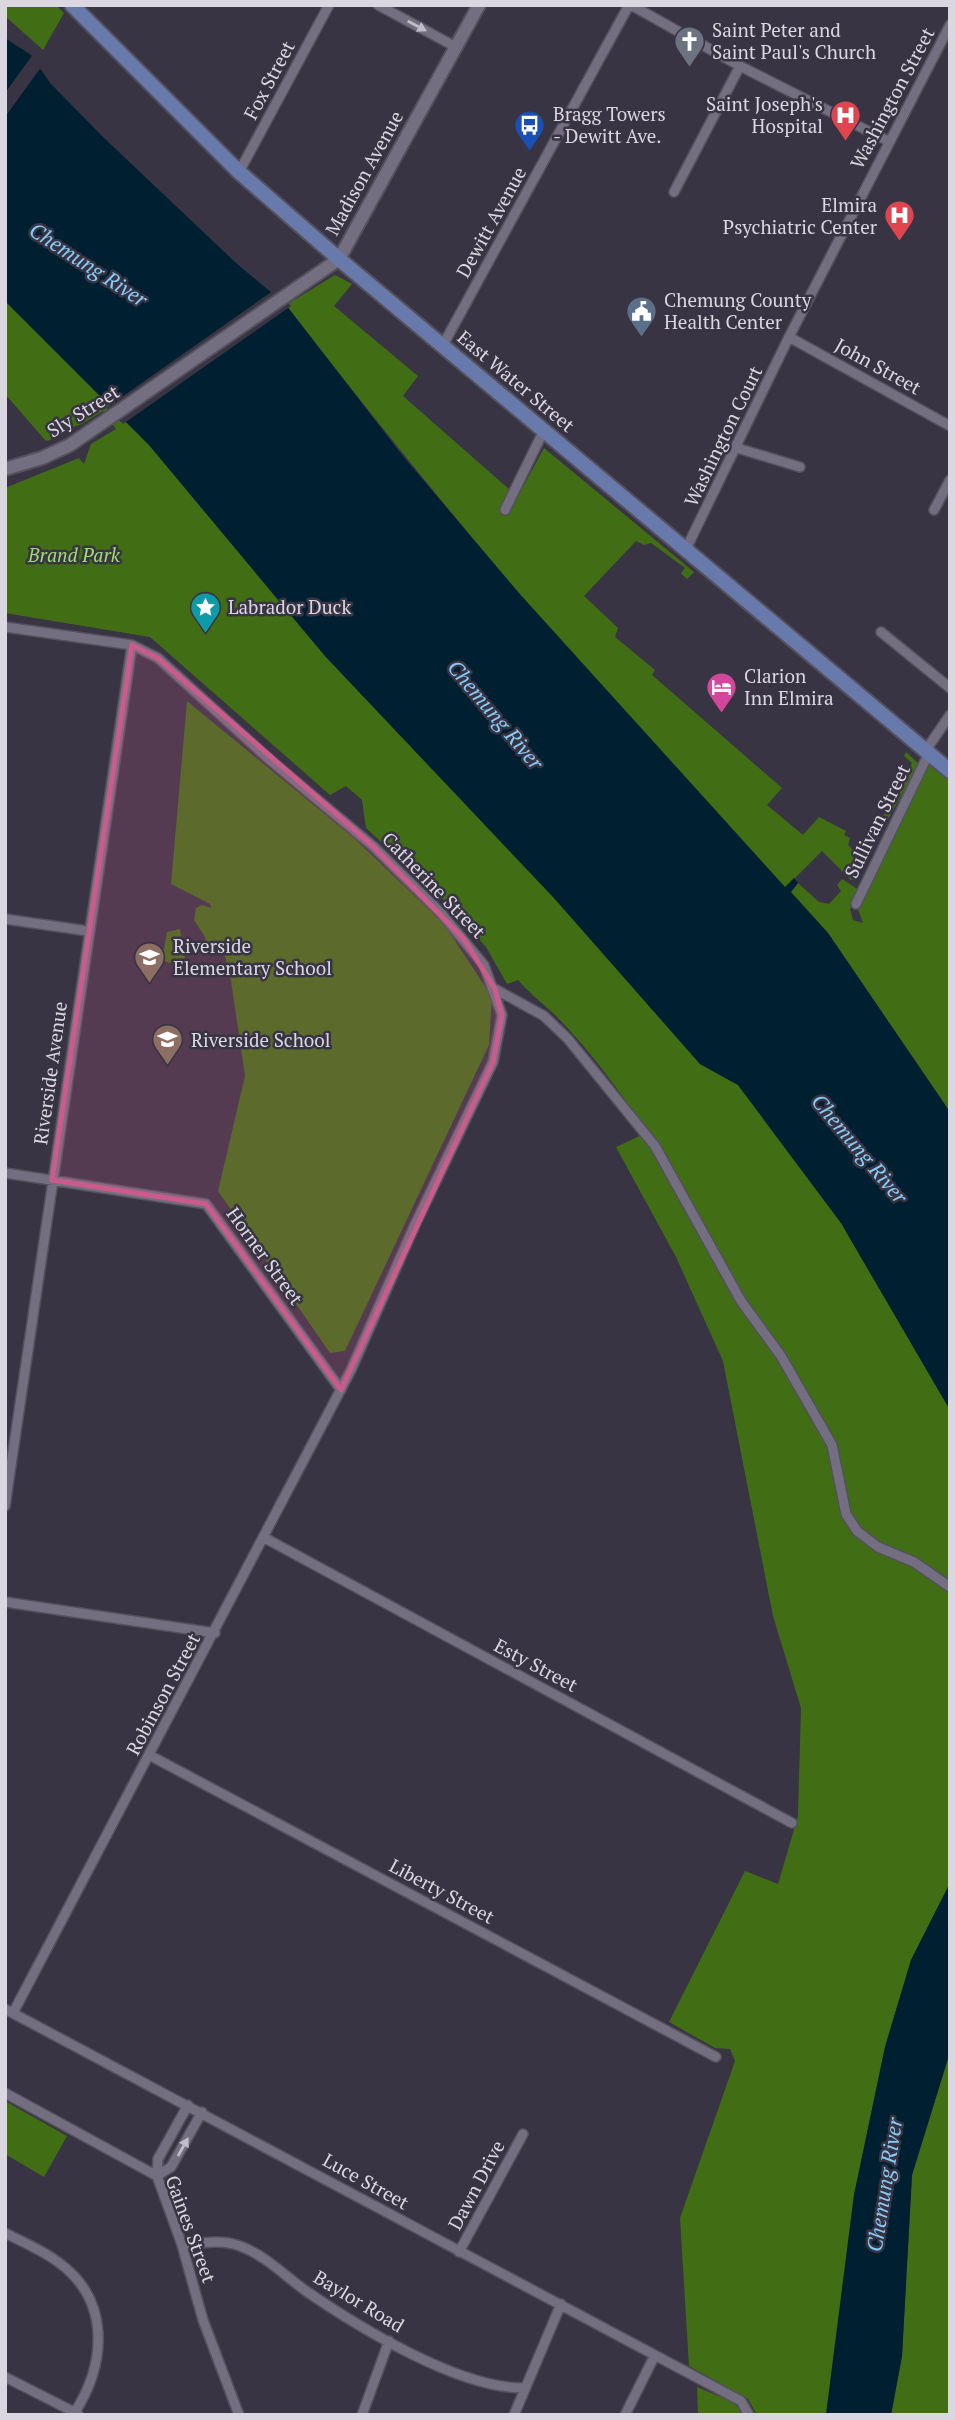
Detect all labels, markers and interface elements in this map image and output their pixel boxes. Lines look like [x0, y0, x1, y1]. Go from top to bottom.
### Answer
place label: Saint Peter and Saint Paul's Church [712, 17, 876, 64]
one-way arrow [407, 20, 427, 32]
street label: Washington Street [844, 23, 939, 173]
church icon: Saint Peter and Saint Paul's Church [672, 24, 706, 68]
street label: Fox Street [237, 36, 300, 124]
place label: Saint Joseph's Hospital [706, 91, 823, 138]
hospital icon: Saint Joseph's Hospital [829, 98, 863, 142]
place label: Bragg Towers - Dewitt Ave. [553, 101, 666, 148]
street label: Madison Avenue [319, 106, 408, 240]
bus stop icon: Bragg Towers - Dewitt Ave. [513, 108, 547, 152]
street label: Dewitt Avenue [450, 162, 531, 282]
place label: Elmira Psychiatric Center [723, 192, 878, 239]
hospital icon: Elmira Psychiatric Center [883, 199, 917, 243]
water label: Chemung River [24, 216, 154, 313]
place label: Chemung County Health Center [664, 287, 812, 334]
public building icon: Chemung County Health Center [624, 294, 658, 338]
street label: East Water Street [452, 324, 580, 437]
street label: John Street [831, 332, 926, 399]
street label: Washington Court [678, 361, 767, 510]
street label: Sly Street [42, 379, 124, 443]
park label: Brand Park [27, 542, 121, 567]
place icon: Labrador Duck [188, 590, 222, 634]
place label: Labrador Duck [228, 594, 351, 619]
water label: Chemung River [442, 654, 551, 776]
place label: Clarion Inn Elmira [744, 663, 834, 710]
hotel icon: Clarion Inn Elmira [704, 670, 738, 714]
street label: Sullivan Street [838, 760, 915, 882]
street label: Catherine Street [377, 826, 492, 943]
place label: Riverside Elementary School [173, 933, 332, 980]
school or university icon: Riverside Elementary School [133, 940, 167, 984]
street label: Riverside Avenue [27, 1000, 72, 1146]
school or university icon: Riverside School [151, 1023, 185, 1067]
place label: Riverside School [191, 1027, 331, 1052]
water label: Chemung River [806, 1088, 915, 1210]
street label: Horner Street [221, 1202, 309, 1310]
street label: Robinson Street [120, 1628, 205, 1759]
street label: Esty Street [490, 1632, 582, 1697]
street label: Liberty Street [385, 1852, 499, 1929]
water label: Chemung River [860, 2115, 909, 2254]
street label: Dawn Drive [441, 2136, 510, 2234]
one-way arrow [177, 2137, 189, 2157]
street label: Luce Street [319, 2147, 414, 2214]
street label: Gaines Street [160, 2172, 223, 2286]
street label: Baylor Road [309, 2264, 410, 2338]

